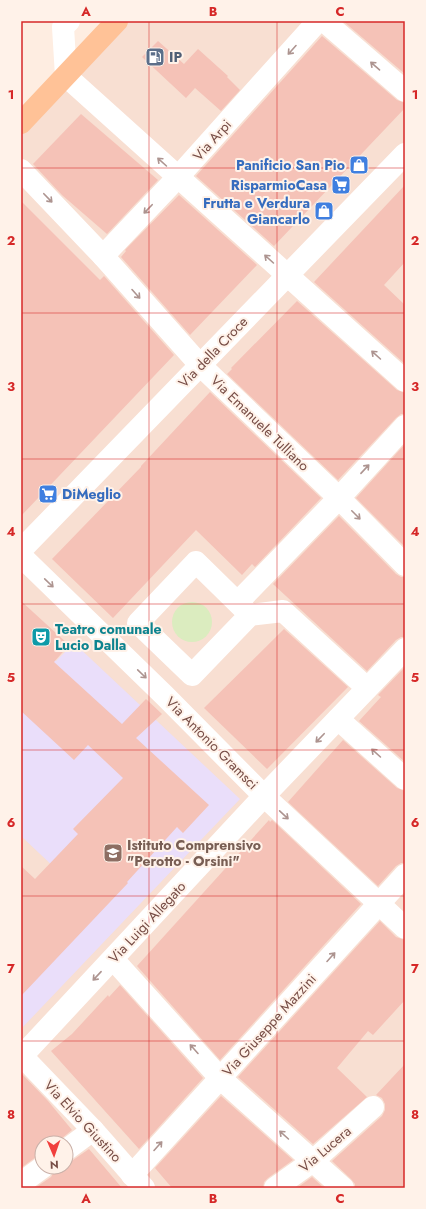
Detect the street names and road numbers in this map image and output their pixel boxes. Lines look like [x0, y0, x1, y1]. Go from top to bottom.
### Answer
street label: Via Arpi [188, 115, 236, 165]
street label: Via della Croce [174, 312, 252, 392]
street label: Via Emanuele Tulliano [206, 371, 314, 476]
street label: Via Antonio Gramsci [161, 692, 263, 794]
street label: Via Luigi Allegato [104, 876, 190, 967]
street label: Via Giuseppe Mazzini [217, 969, 321, 1081]
street label: Via Elvio Giustino [40, 1075, 127, 1167]
street label: Via Lucera [295, 1121, 355, 1177]

